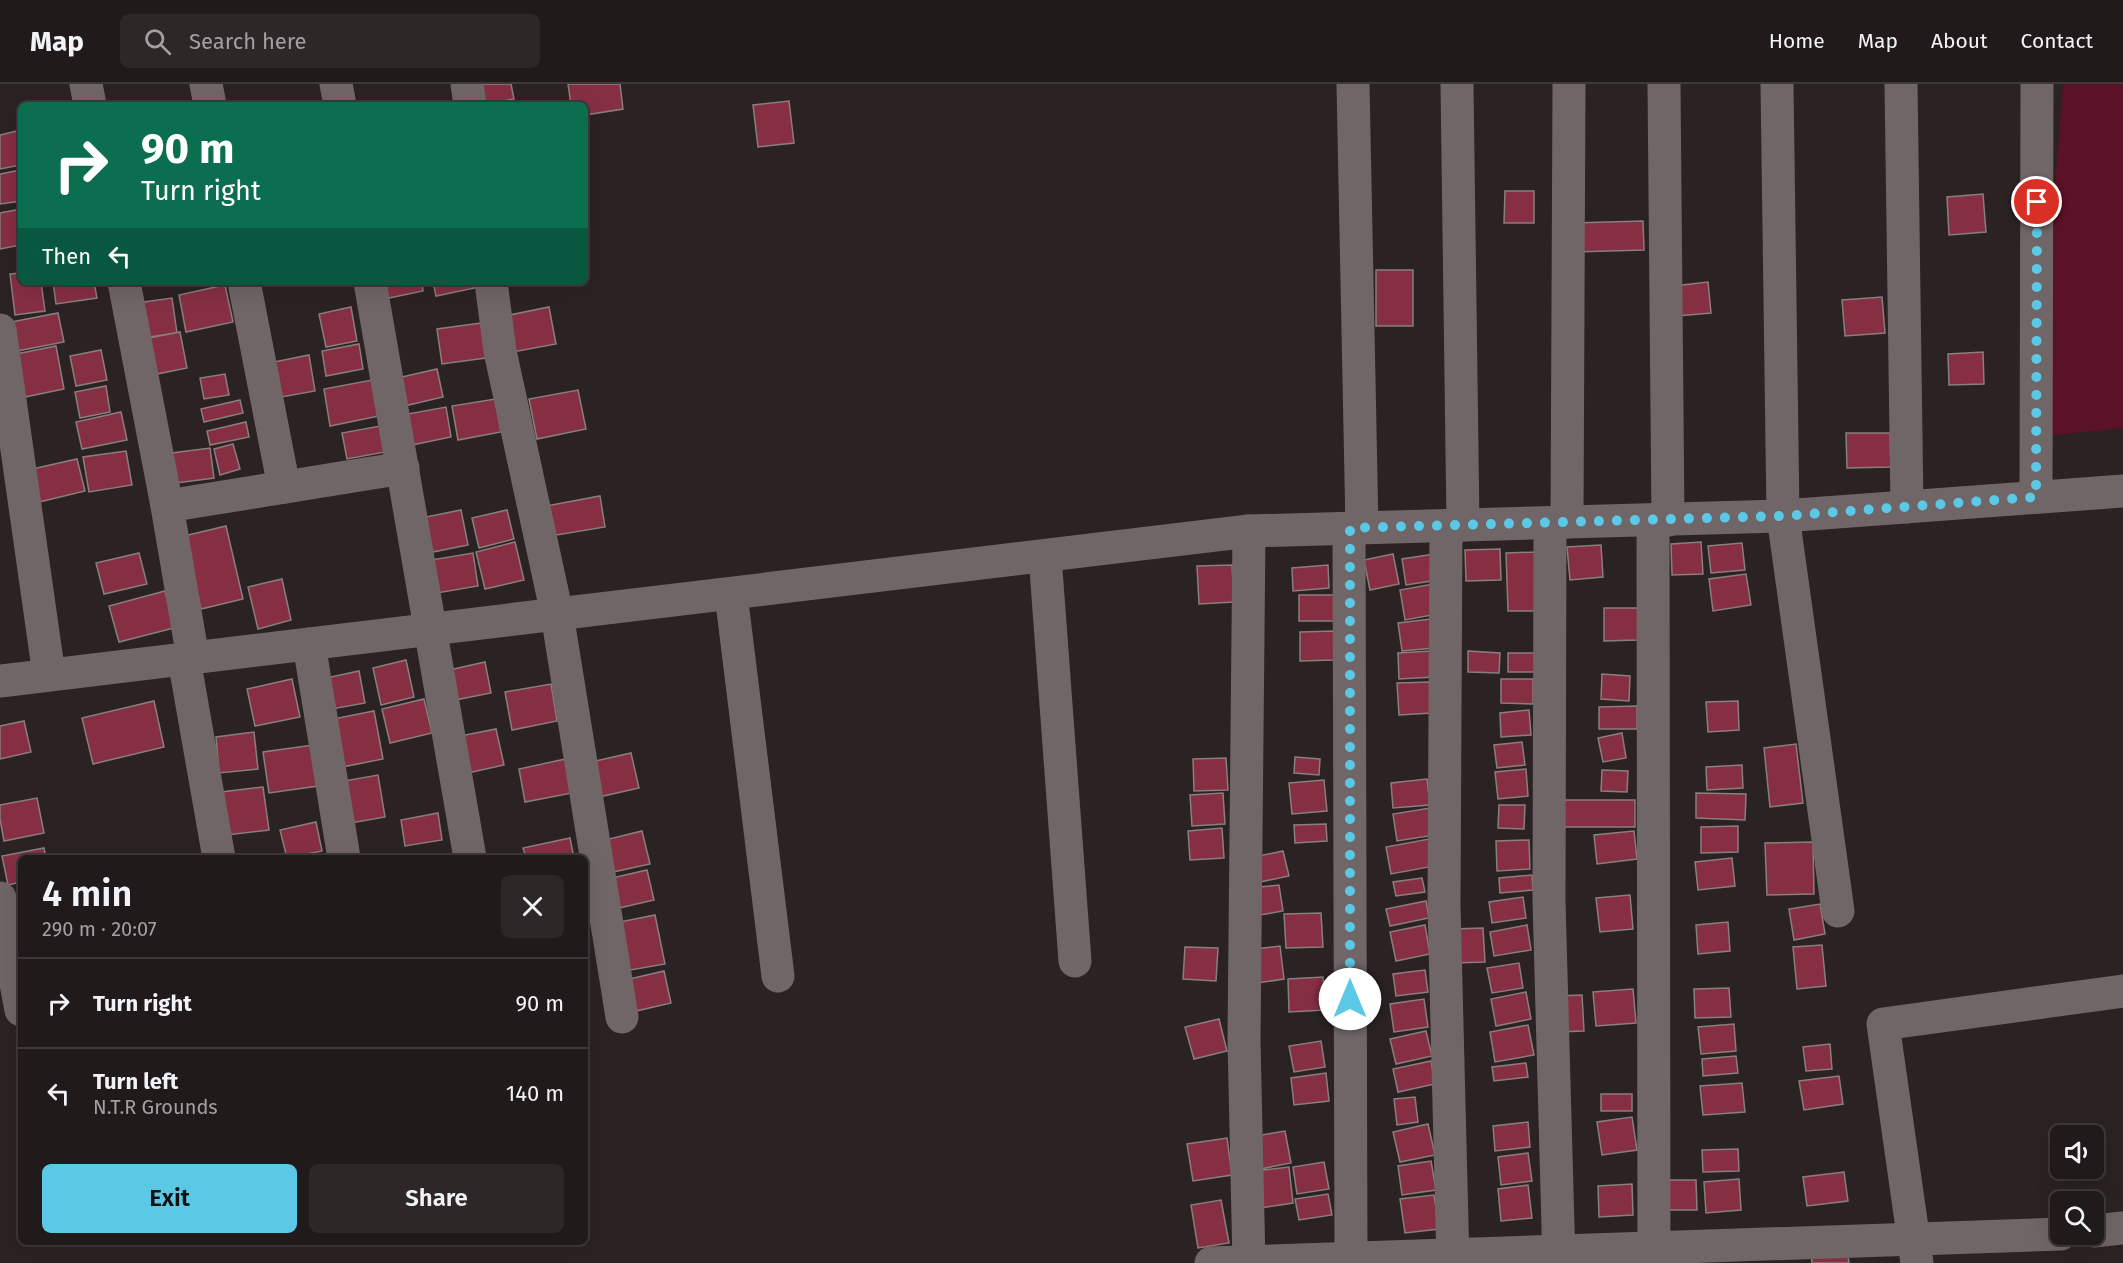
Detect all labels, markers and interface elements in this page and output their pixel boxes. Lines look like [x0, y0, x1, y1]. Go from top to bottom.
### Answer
search box [120, 14, 540, 68]
text: Map [30, 25, 84, 58]
icon: search [141, 25, 174, 58]
text: Search here [189, 28, 307, 55]
text: Home [1769, 28, 1825, 54]
text: Map [1858, 28, 1898, 54]
text: About [1931, 28, 1988, 54]
text: Contact [2021, 28, 2093, 54]
text: 90 m [141, 124, 235, 174]
icon: right [42, 126, 120, 204]
text: Turn right [141, 175, 261, 207]
pin [2011, 176, 2062, 227]
icon: arrive [2020, 185, 2053, 218]
icon: left [103, 240, 136, 273]
text: Then [42, 243, 91, 270]
text: 4 min [42, 872, 132, 916]
button: close [501, 875, 564, 938]
text: 290 m · 20:07 [42, 917, 157, 941]
position arrow [1318, 967, 1382, 1031]
icon: right [42, 987, 75, 1020]
text: Turn right [93, 990, 192, 1017]
text: 90 m [515, 990, 564, 1017]
text: Turn left [93, 1068, 178, 1095]
icon: left [42, 1077, 75, 1110]
text: 140 m [506, 1080, 564, 1107]
text: N.T.R Grounds [93, 1095, 218, 1119]
map controls [2050, 1125, 2104, 1245]
button: sound [2050, 1125, 2104, 1179]
button: Exit [42, 1164, 297, 1233]
button: Share [309, 1164, 564, 1233]
button: search [2050, 1191, 2104, 1245]

